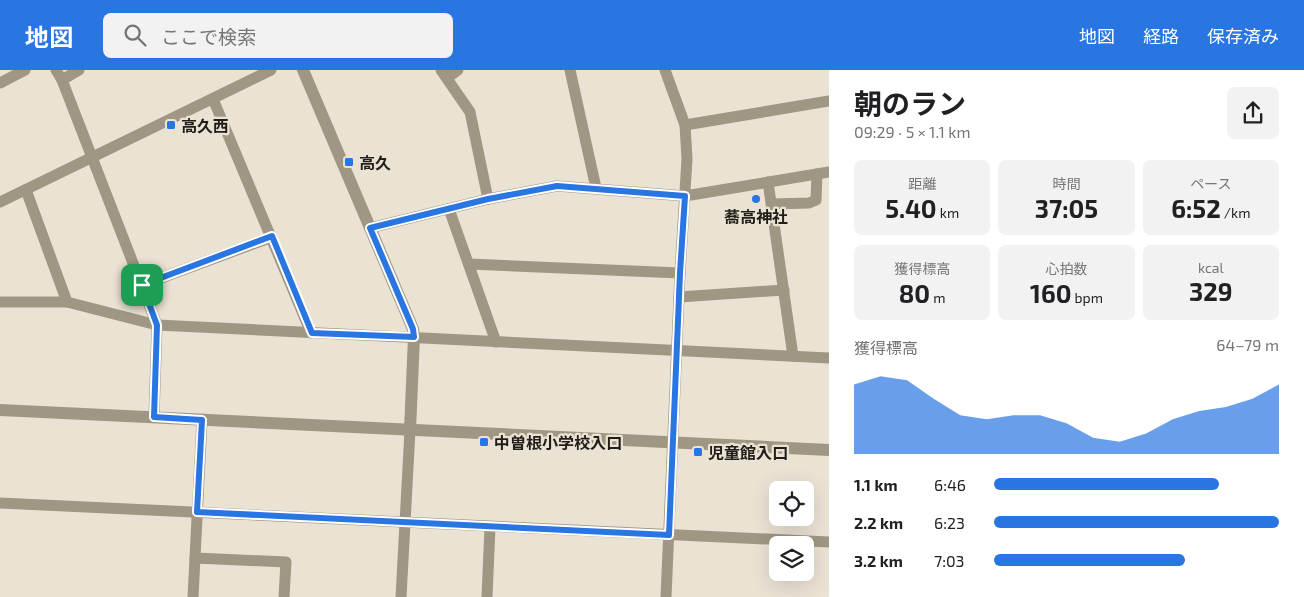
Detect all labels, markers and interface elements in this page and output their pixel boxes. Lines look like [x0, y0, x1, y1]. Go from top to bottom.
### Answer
search box [103, 13, 453, 58]
icon: search [121, 21, 149, 49]
text: 地図 [25, 22, 73, 51]
text: ここで検索 [161, 25, 256, 48]
text: 地図 [1079, 25, 1115, 47]
text: 経路 [1143, 25, 1179, 47]
text: 保存済み [1207, 25, 1279, 47]
text: 朝のラン [854, 86, 966, 120]
button: share [1227, 87, 1279, 139]
place label: 高久西 [181, 116, 229, 135]
marker: 高久西 [165, 119, 177, 131]
text: 09:29 · 5 × 1.1 km [854, 122, 971, 141]
place label: 高久 [359, 153, 391, 172]
marker: 高久 [343, 156, 355, 168]
text: 距離 [908, 175, 936, 192]
text: 時間 [1052, 175, 1080, 192]
text: ペース [1190, 175, 1231, 192]
marker: 蕎高神社 [750, 193, 762, 205]
text: 5.40 [885, 193, 937, 223]
text: 37:05 [1035, 193, 1098, 223]
text: 6:52 [1171, 193, 1221, 223]
text: km [937, 204, 959, 221]
text: /km [1221, 204, 1250, 221]
place label: 蕎高神社 [724, 207, 788, 226]
text: kcal [1198, 259, 1224, 276]
text: 獲得標高 [894, 260, 950, 277]
text: 心拍数 [1045, 260, 1087, 277]
pin [121, 264, 163, 306]
icon: arrive [128, 271, 156, 299]
text: 329 [1189, 276, 1233, 306]
text: 80 [899, 278, 930, 308]
text: 160 [1030, 278, 1071, 308]
text: m [930, 289, 946, 306]
text: bpm [1071, 289, 1103, 306]
text: 64–79 m [1216, 335, 1279, 354]
text: 獲得標高 [854, 338, 918, 357]
place label: 中曽根小学校入口 [494, 433, 622, 452]
marker: 中曽根小学校入口 [478, 436, 490, 448]
place label: 児童館入口 [708, 443, 788, 462]
marker: 児童館入口 [692, 446, 704, 458]
text: 1.1 km [854, 475, 898, 494]
text: 6:46 [934, 475, 966, 494]
map controls [769, 481, 814, 581]
button: locate [769, 481, 814, 526]
text: 2.2 km [854, 513, 903, 532]
text: 6:23 [934, 513, 965, 532]
button: layers [769, 536, 814, 581]
text: 3.2 km [854, 551, 903, 570]
text: 7:03 [934, 551, 965, 570]

